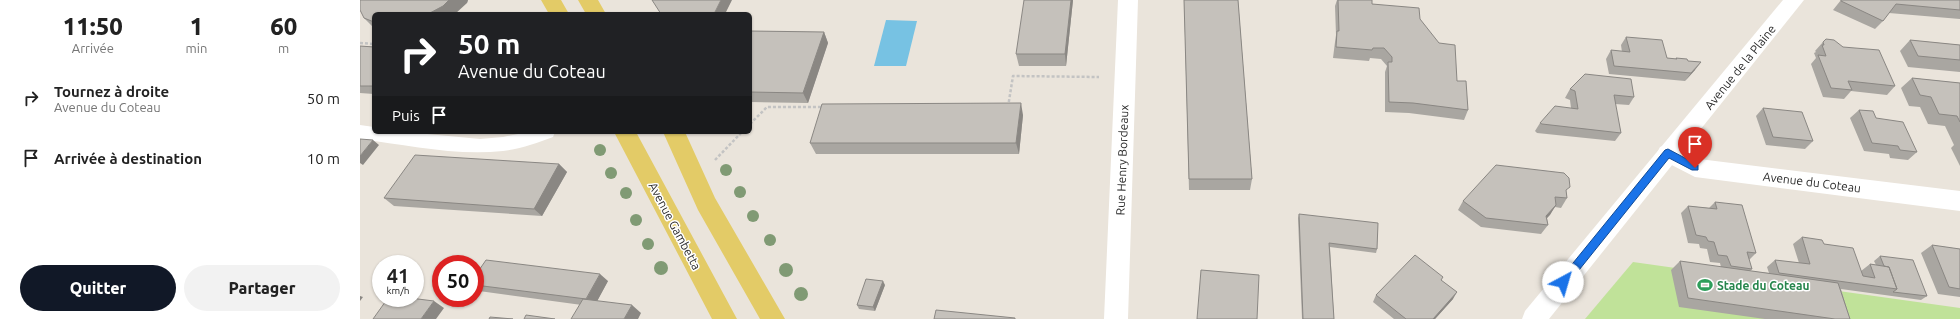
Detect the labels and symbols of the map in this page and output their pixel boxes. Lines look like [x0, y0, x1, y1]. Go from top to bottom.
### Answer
street label: Avenue de la Plaine [1702, 22, 1778, 112]
street label: Rue Henry Bordeaux [1114, 104, 1130, 216]
pin [1678, 127, 1712, 168]
street label: Avenue du Coteau [1762, 170, 1862, 194]
street label: Avenue Gambetta [647, 180, 703, 272]
speed limit sign: 50 [432, 255, 484, 307]
position arrow [1542, 261, 1584, 303]
sports icon: Stade du Coteau [1696, 276, 1714, 294]
place label: Stade du Coteau [1717, 279, 1810, 292]

